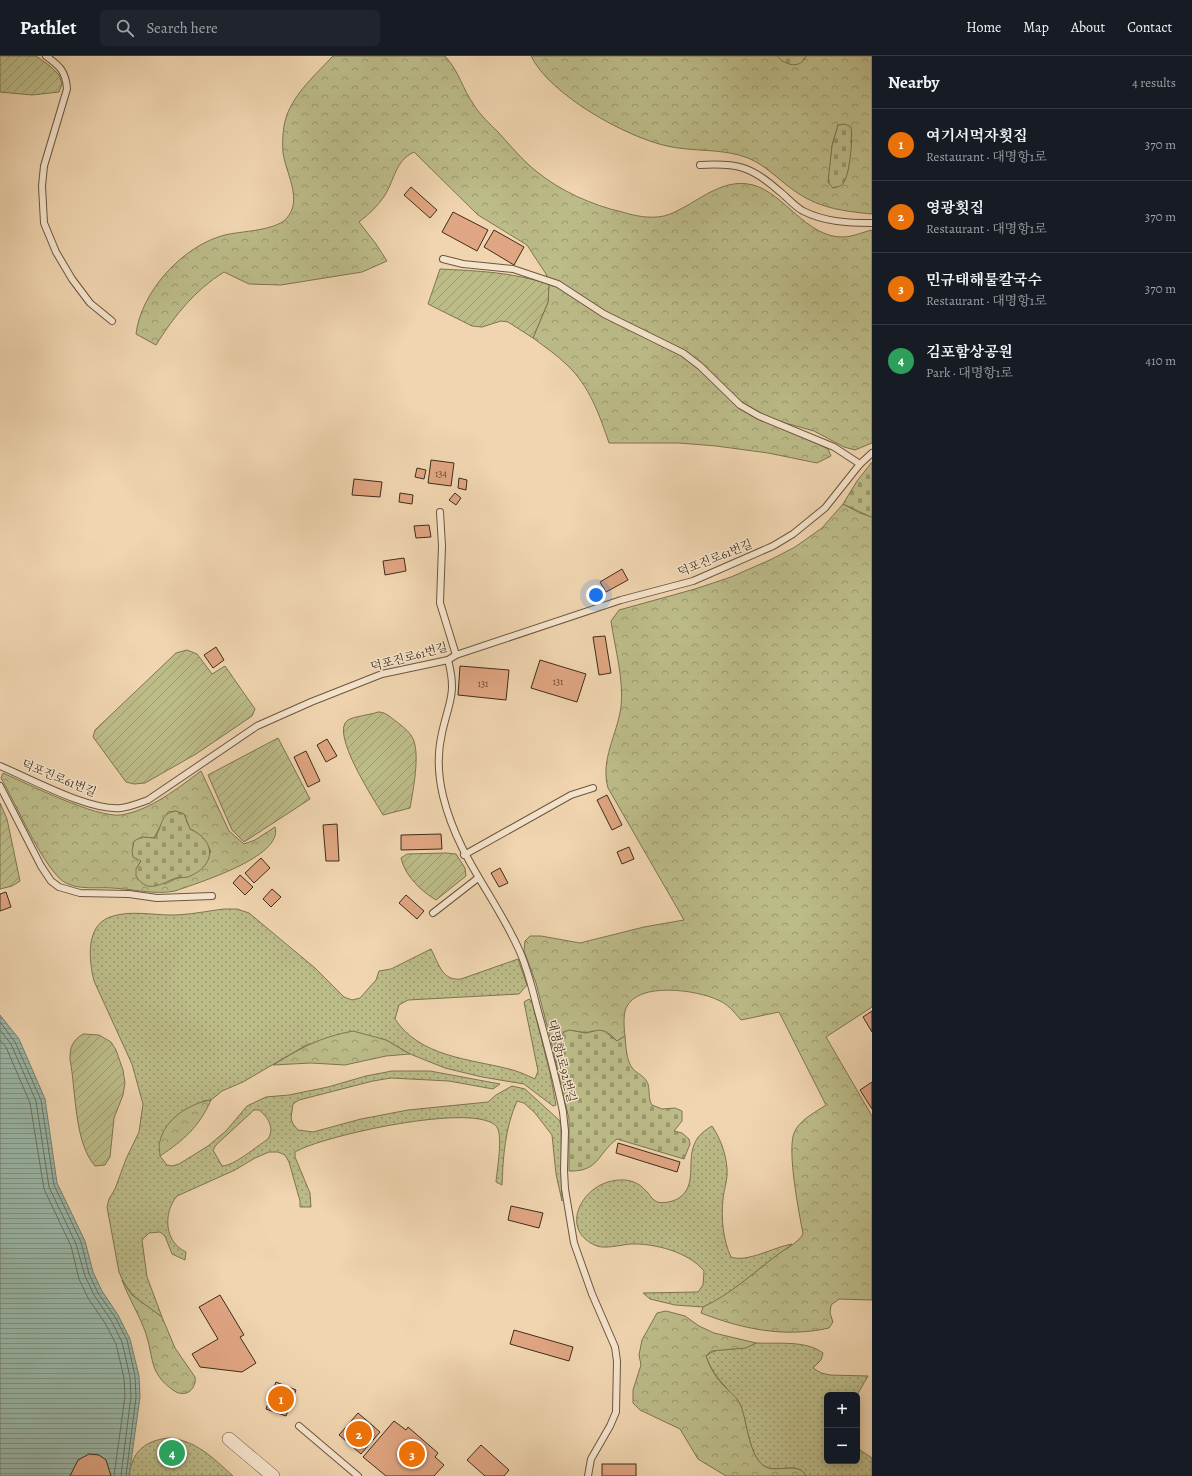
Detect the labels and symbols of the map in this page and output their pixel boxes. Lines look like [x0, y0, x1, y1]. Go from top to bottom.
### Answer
house number: 134 [435, 467, 448, 480]
street label: 덕포진로61번길 [675, 536, 755, 580]
your location [586, 585, 606, 605]
street label: 덕포진로61번길 [369, 639, 449, 675]
house number: 131 [553, 675, 564, 688]
house number: 131 [478, 677, 489, 690]
street label: 덕포진로61번길 [19, 756, 99, 800]
street label: 대명항1로92번길 [544, 1018, 580, 1104]
pin: 1 [268, 1384, 294, 1414]
pin: 2 [346, 1419, 372, 1449]
pin: 4 [159, 1438, 185, 1468]
pin: 3 [399, 1439, 425, 1469]

